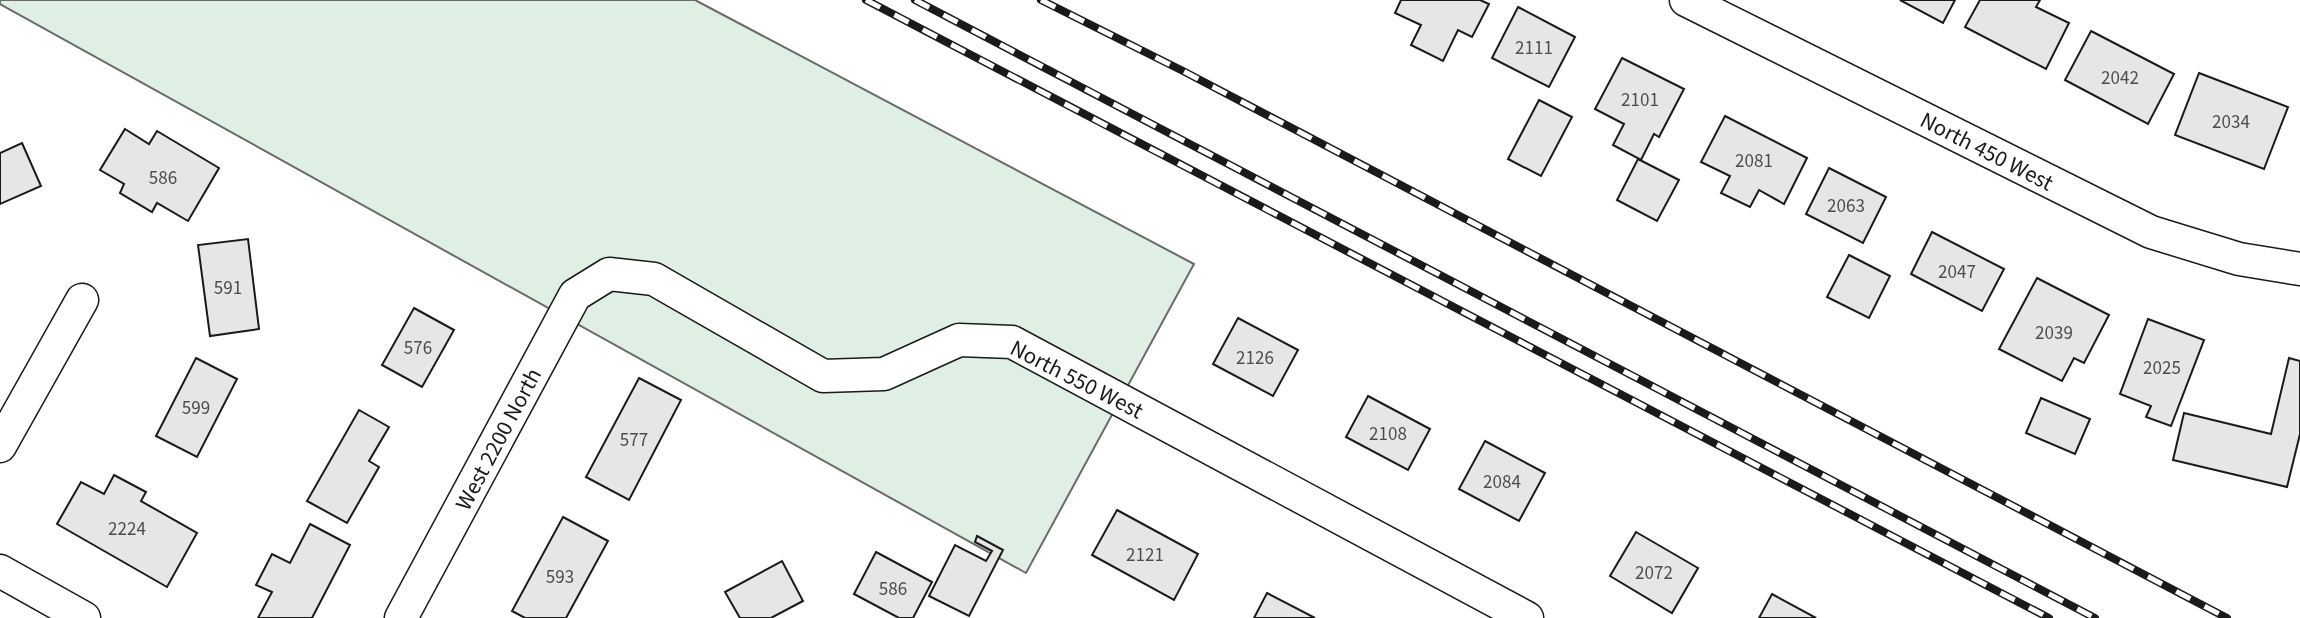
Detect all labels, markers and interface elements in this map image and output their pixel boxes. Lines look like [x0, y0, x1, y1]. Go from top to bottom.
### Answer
house number: 2111 [1515, 35, 1553, 62]
house number: 2042 [2101, 65, 2139, 92]
house number: 2101 [1621, 87, 1659, 114]
street label: North 450 West [1914, 104, 2059, 199]
house number: 2034 [2212, 109, 2250, 136]
house number: 2081 [1735, 148, 1773, 175]
house number: 586 [149, 165, 177, 192]
house number: 2063 [1827, 193, 1865, 220]
house number: 2047 [1938, 259, 1976, 286]
house number: 591 [214, 275, 242, 302]
house number: 2039 [2035, 320, 2073, 347]
street label: North 550 West [1004, 332, 1149, 427]
house number: 576 [404, 335, 432, 362]
house number: 2126 [1236, 345, 1274, 372]
house number: 2025 [2143, 355, 2181, 382]
street label: West 2200 North [447, 362, 550, 516]
house number: 599 [182, 395, 210, 422]
house number: 2108 [1369, 421, 1407, 448]
house number: 577 [620, 427, 648, 454]
house number: 2084 [1483, 469, 1521, 496]
house number: 2224 [108, 516, 146, 543]
house number: 2121 [1126, 542, 1164, 569]
house number: 2072 [1635, 560, 1673, 587]
house number: 593 [546, 564, 574, 591]
house number: 586 [879, 576, 907, 603]

